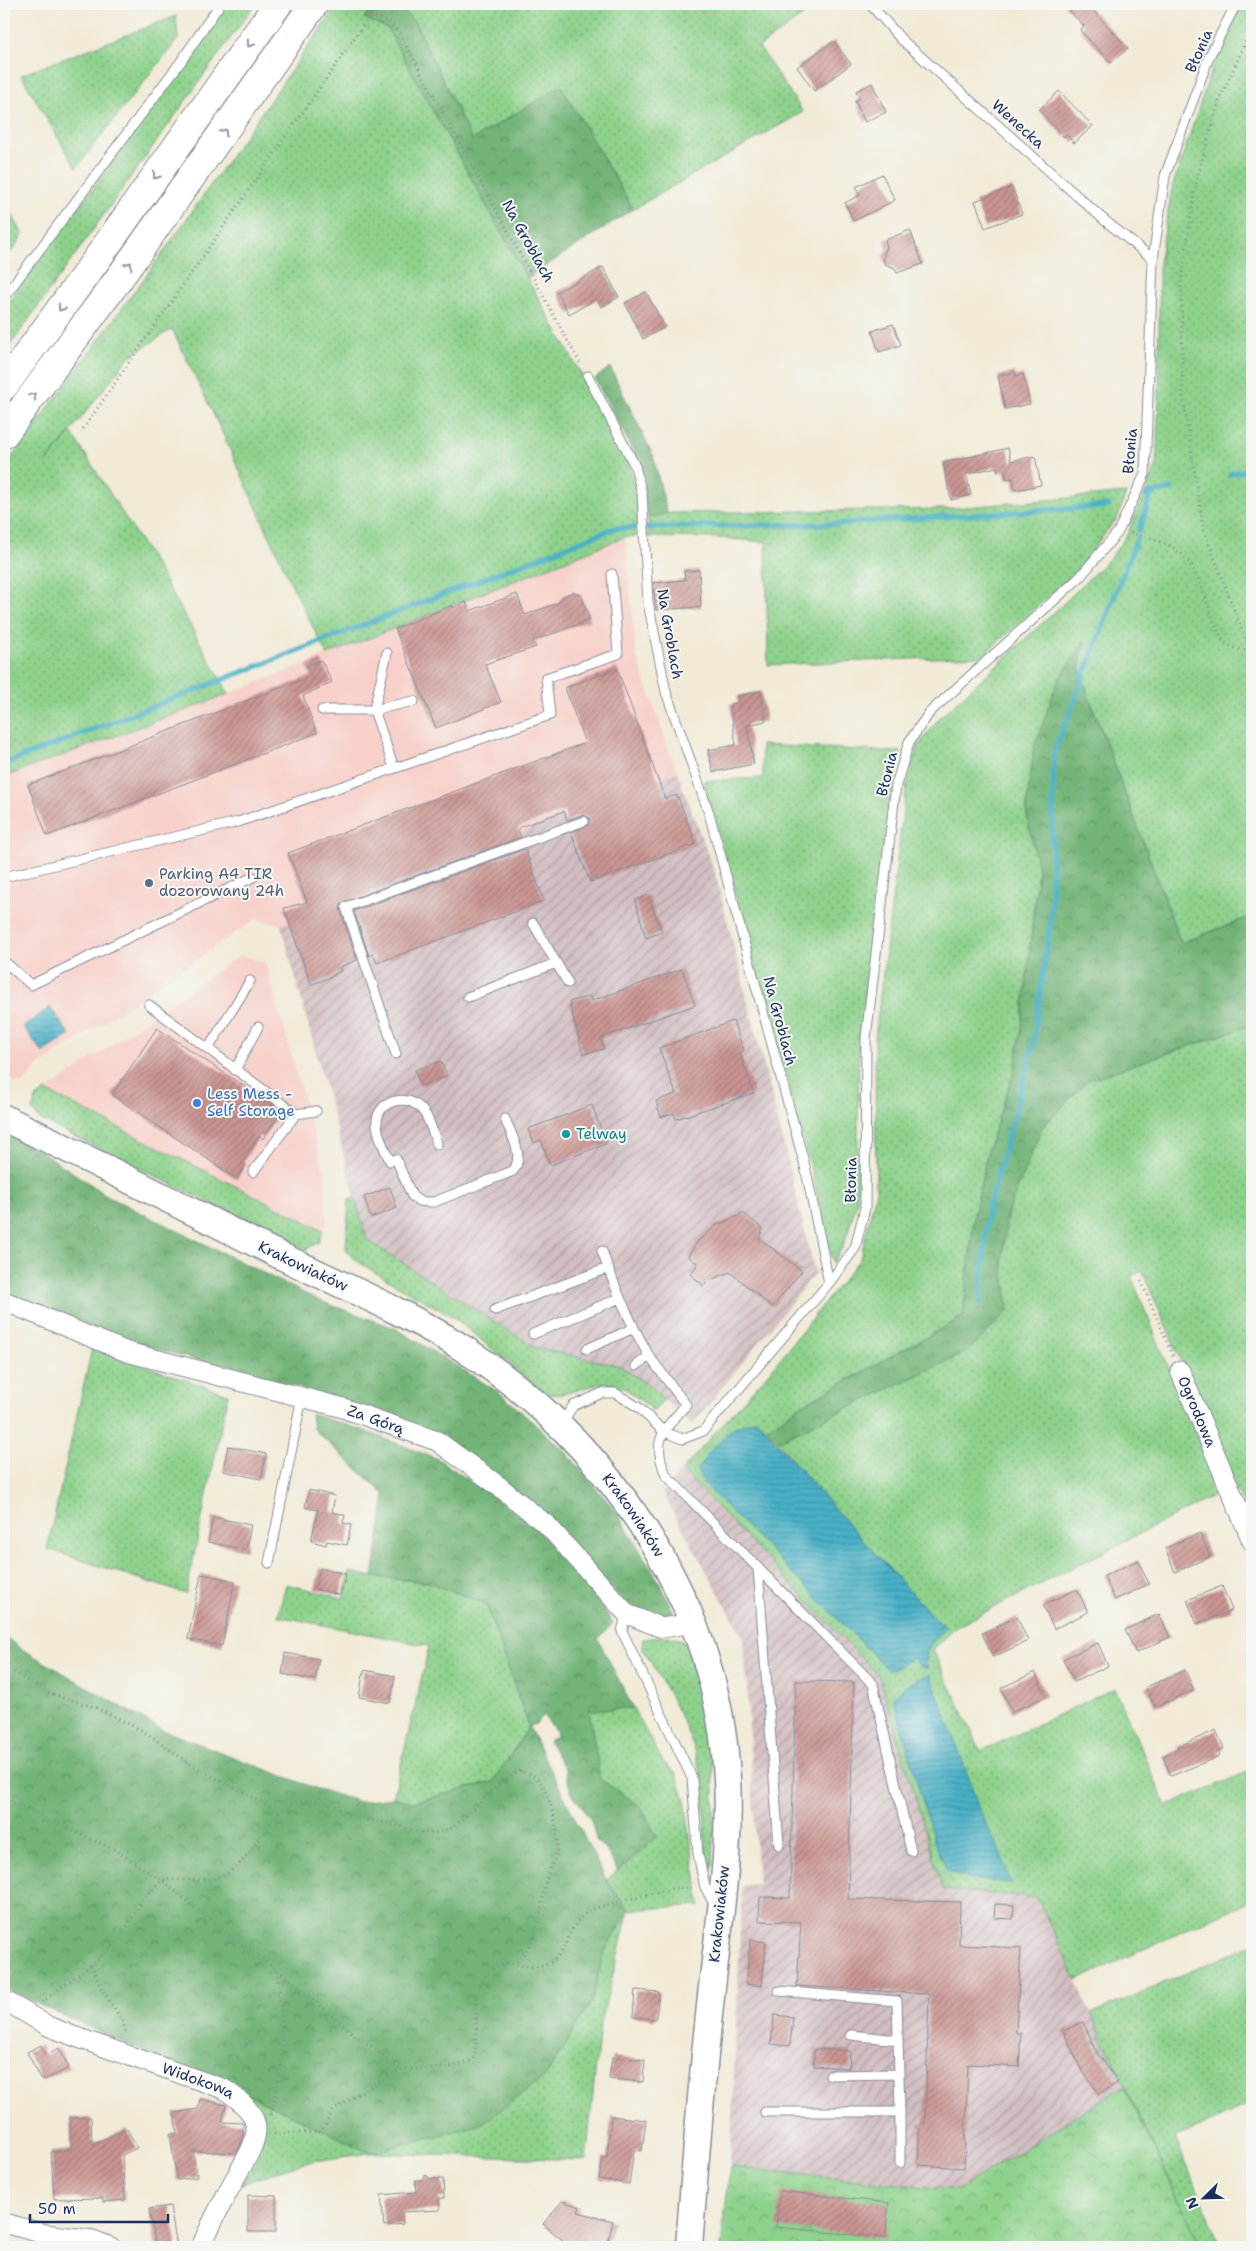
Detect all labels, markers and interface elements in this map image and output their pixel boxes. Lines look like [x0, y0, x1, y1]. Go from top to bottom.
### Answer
street label: Błonia [1181, 26, 1218, 76]
one-way arrow [247, 38, 256, 47]
street label: Wenecka [987, 95, 1049, 153]
one-way arrow [218, 128, 227, 138]
one-way arrow [153, 170, 162, 180]
street label: Na Groblach [497, 196, 559, 286]
one-way arrow [123, 261, 132, 270]
one-way arrow [58, 302, 67, 312]
one-way arrow [27, 392, 36, 402]
street label: Błonia [1118, 427, 1142, 475]
street label: Na Groblach [652, 587, 688, 681]
street label: Błonia [872, 749, 902, 799]
place label: Parking A4 TIR dozorowany 24h [159, 864, 284, 901]
marker: Parking A4 TIR dozorowany 24h [143, 877, 155, 889]
street label: Na Groblach [758, 974, 802, 1068]
place label: Less Mess - Self Storage [207, 1084, 295, 1121]
marker: Less Mess - Self Storage [191, 1097, 203, 1109]
place label: Telway [576, 1124, 627, 1144]
marker: Telway [560, 1128, 572, 1140]
street label: Błonia [841, 1156, 861, 1203]
street label: Krakowiaków [255, 1236, 351, 1296]
street label: Ogrodowa [1173, 1373, 1221, 1451]
street label: Za Górą [345, 1400, 407, 1439]
street label: Krakowiaków [598, 1469, 669, 1561]
street label: Krakowiaków [704, 1865, 734, 1963]
street label: Widokowa [159, 2058, 239, 2104]
north arrow [1178, 2174, 1228, 2224]
scale bar [30, 2191, 168, 2223]
text: N [1182, 2194, 1202, 2212]
text: 50 m [38, 2199, 76, 2219]

